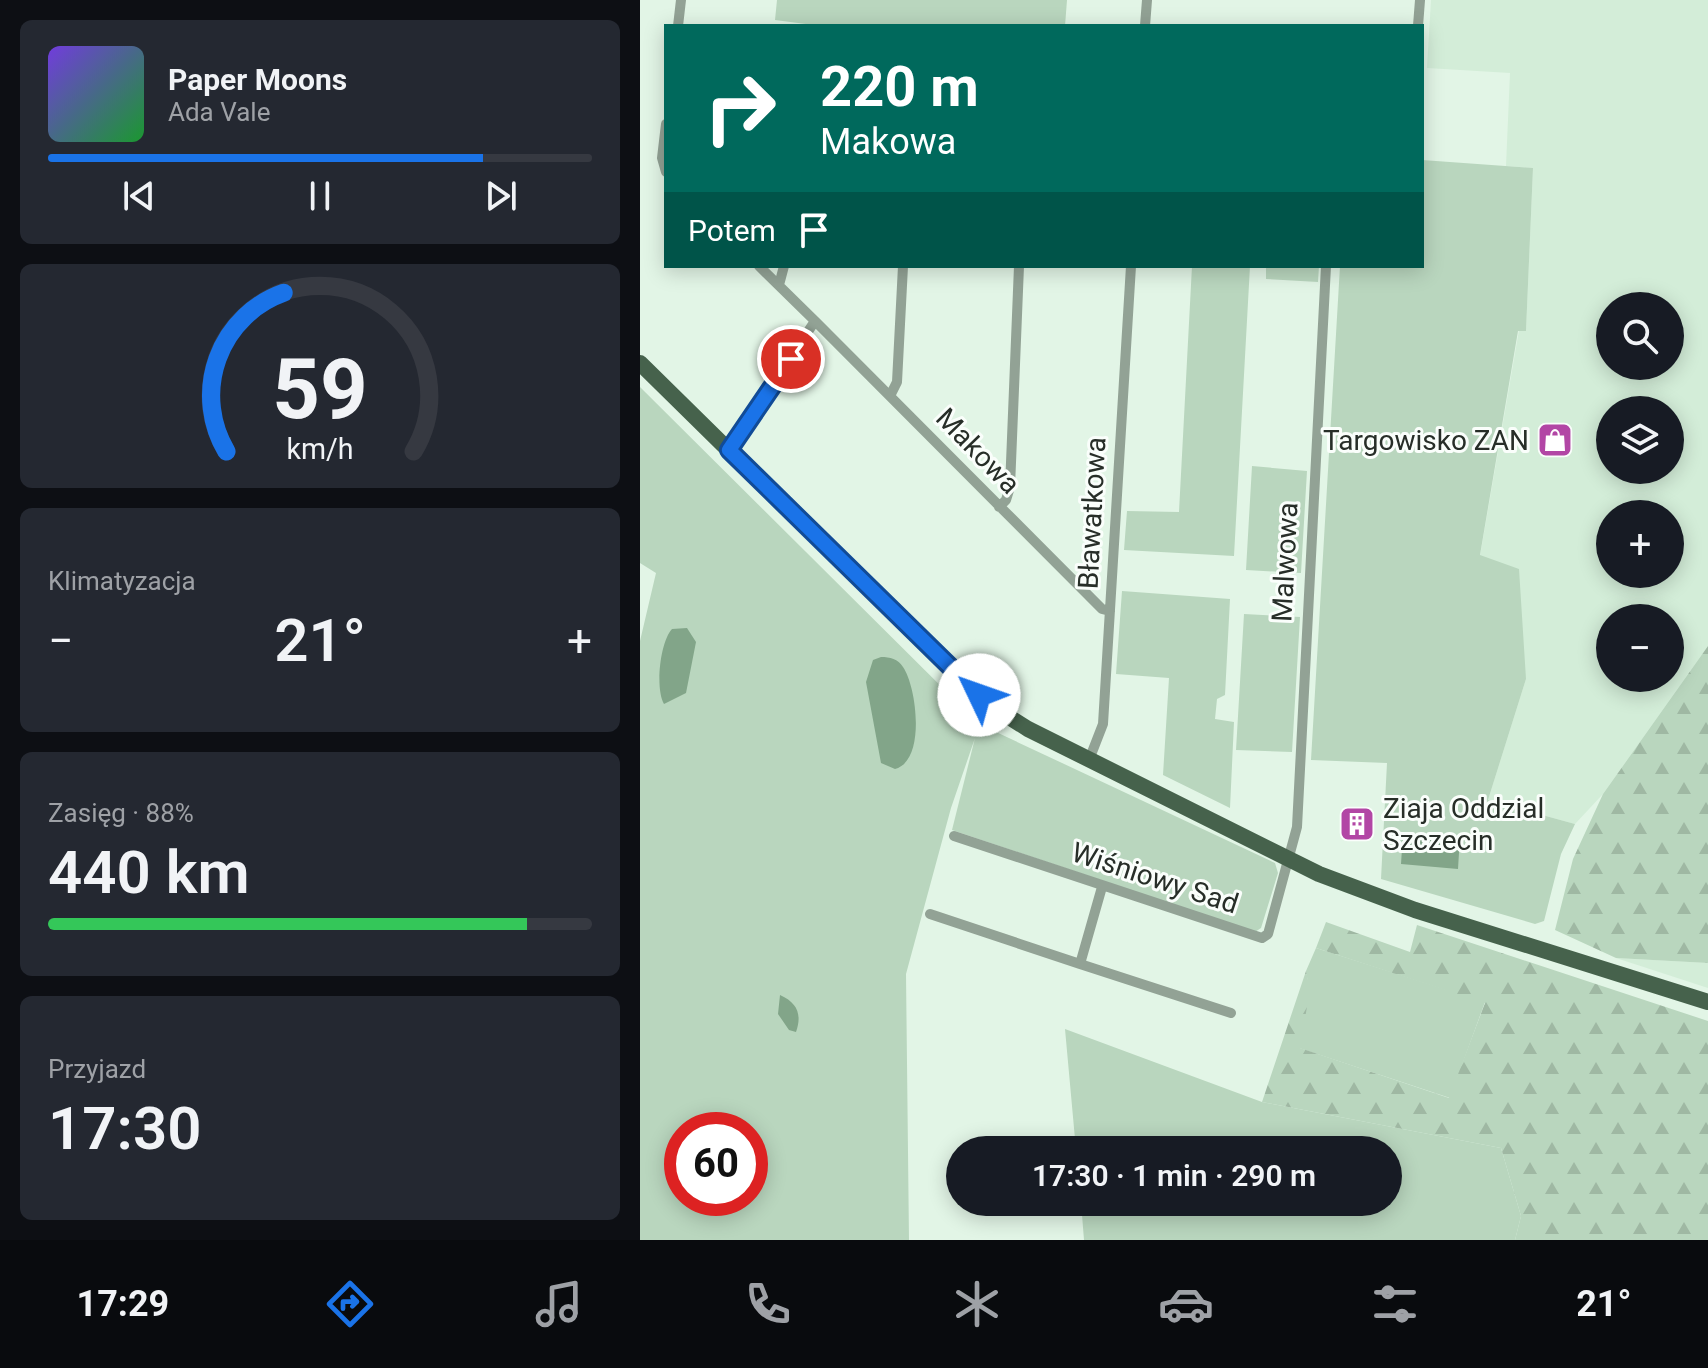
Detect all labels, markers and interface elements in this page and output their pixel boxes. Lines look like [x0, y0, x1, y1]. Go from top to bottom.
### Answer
text: 220 m [820, 54, 979, 120]
icon: right [688, 56, 792, 160]
text: Paper Moons [168, 62, 347, 97]
text: Ada Vale [168, 97, 270, 127]
text: Makowa [820, 121, 956, 163]
icon: previous [117, 174, 161, 218]
icon: pause [298, 174, 342, 218]
icon: next [479, 174, 523, 218]
icon: arrive [792, 208, 836, 252]
text: Potem [688, 213, 776, 248]
map controls [1596, 292, 1684, 692]
button: search [1596, 292, 1684, 380]
pin [757, 325, 825, 393]
icon: arrive [769, 337, 813, 381]
text: 59 [272, 341, 368, 438]
button: layers [1596, 396, 1684, 484]
street label: Makowa [929, 401, 1027, 501]
shop icon: Targowisko ZAN [1536, 421, 1574, 459]
place label: Targowisko ZAN [1323, 424, 1529, 457]
text: km/h [286, 432, 354, 466]
street label: Bławatkowa [1072, 436, 1112, 590]
button: + [1596, 500, 1684, 588]
street label: Malwowa [1265, 501, 1305, 623]
text: Klimatyzacja [48, 566, 196, 596]
button: − [1596, 604, 1684, 692]
text: 21° [274, 605, 366, 676]
text: − [48, 615, 73, 667]
text: + [567, 615, 592, 667]
position arrow [937, 653, 1021, 737]
place label: Ziaja Oddzial Szczecin [1383, 792, 1544, 857]
text: Zasięg · 88% [48, 798, 194, 828]
building icon: Ziaja Oddzial Szczecin [1338, 805, 1376, 843]
street label: Wiśniowy Sad [1068, 836, 1242, 920]
text: 440 km [48, 837, 250, 908]
text: Przyjazd [48, 1054, 146, 1084]
text: 17:30 [48, 1093, 201, 1164]
speed limit sign: 60 [664, 1112, 768, 1216]
text: 17:30 · 1 min · 290 m [1032, 1158, 1316, 1193]
icon: directions [322, 1276, 378, 1332]
icon: music [531, 1276, 587, 1332]
icon: phone [740, 1276, 796, 1332]
icon: climate [949, 1276, 1005, 1332]
icon: car [1158, 1276, 1214, 1332]
icon: filters [1367, 1276, 1423, 1332]
text: 17:29 [76, 1283, 169, 1325]
text: 21° [1576, 1283, 1631, 1325]

